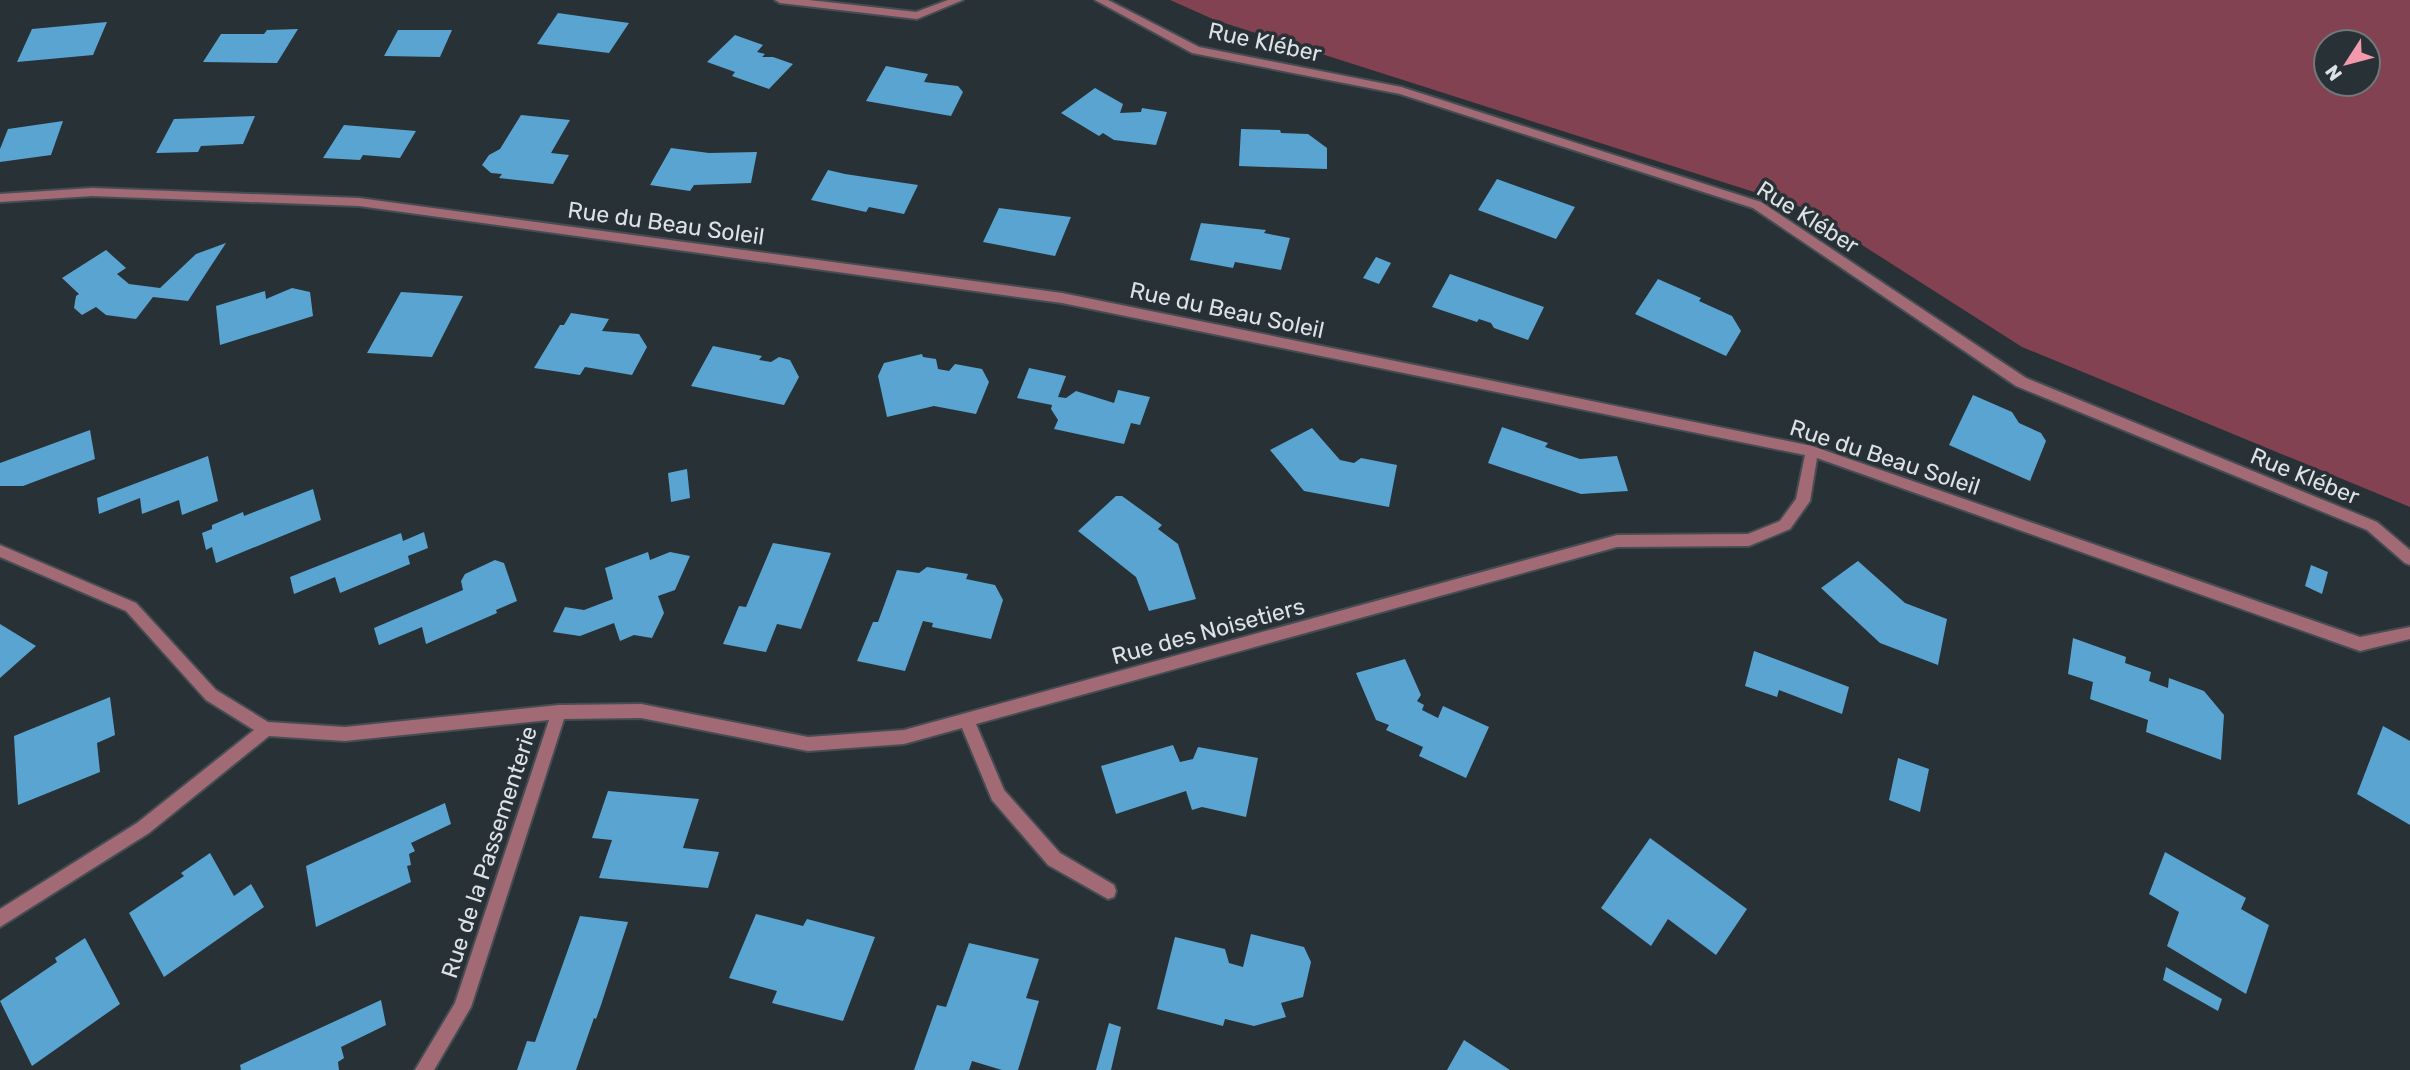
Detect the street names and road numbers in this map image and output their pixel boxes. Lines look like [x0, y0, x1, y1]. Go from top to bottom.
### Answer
street label: Rue Kléber [1206, 16, 1324, 68]
street label: Rue Kléber [1752, 175, 1864, 259]
street label: Rue du Beau Soleil [566, 195, 766, 251]
street label: Rue du Beau Soleil [1127, 276, 1327, 344]
street label: Rue du Beau Soleil [1786, 413, 1984, 501]
street label: Rue Kléber [2246, 441, 2364, 511]
street label: Rue des Noisetiers [1108, 592, 1308, 670]
street label: Rue de la Passementerie [435, 722, 543, 982]

